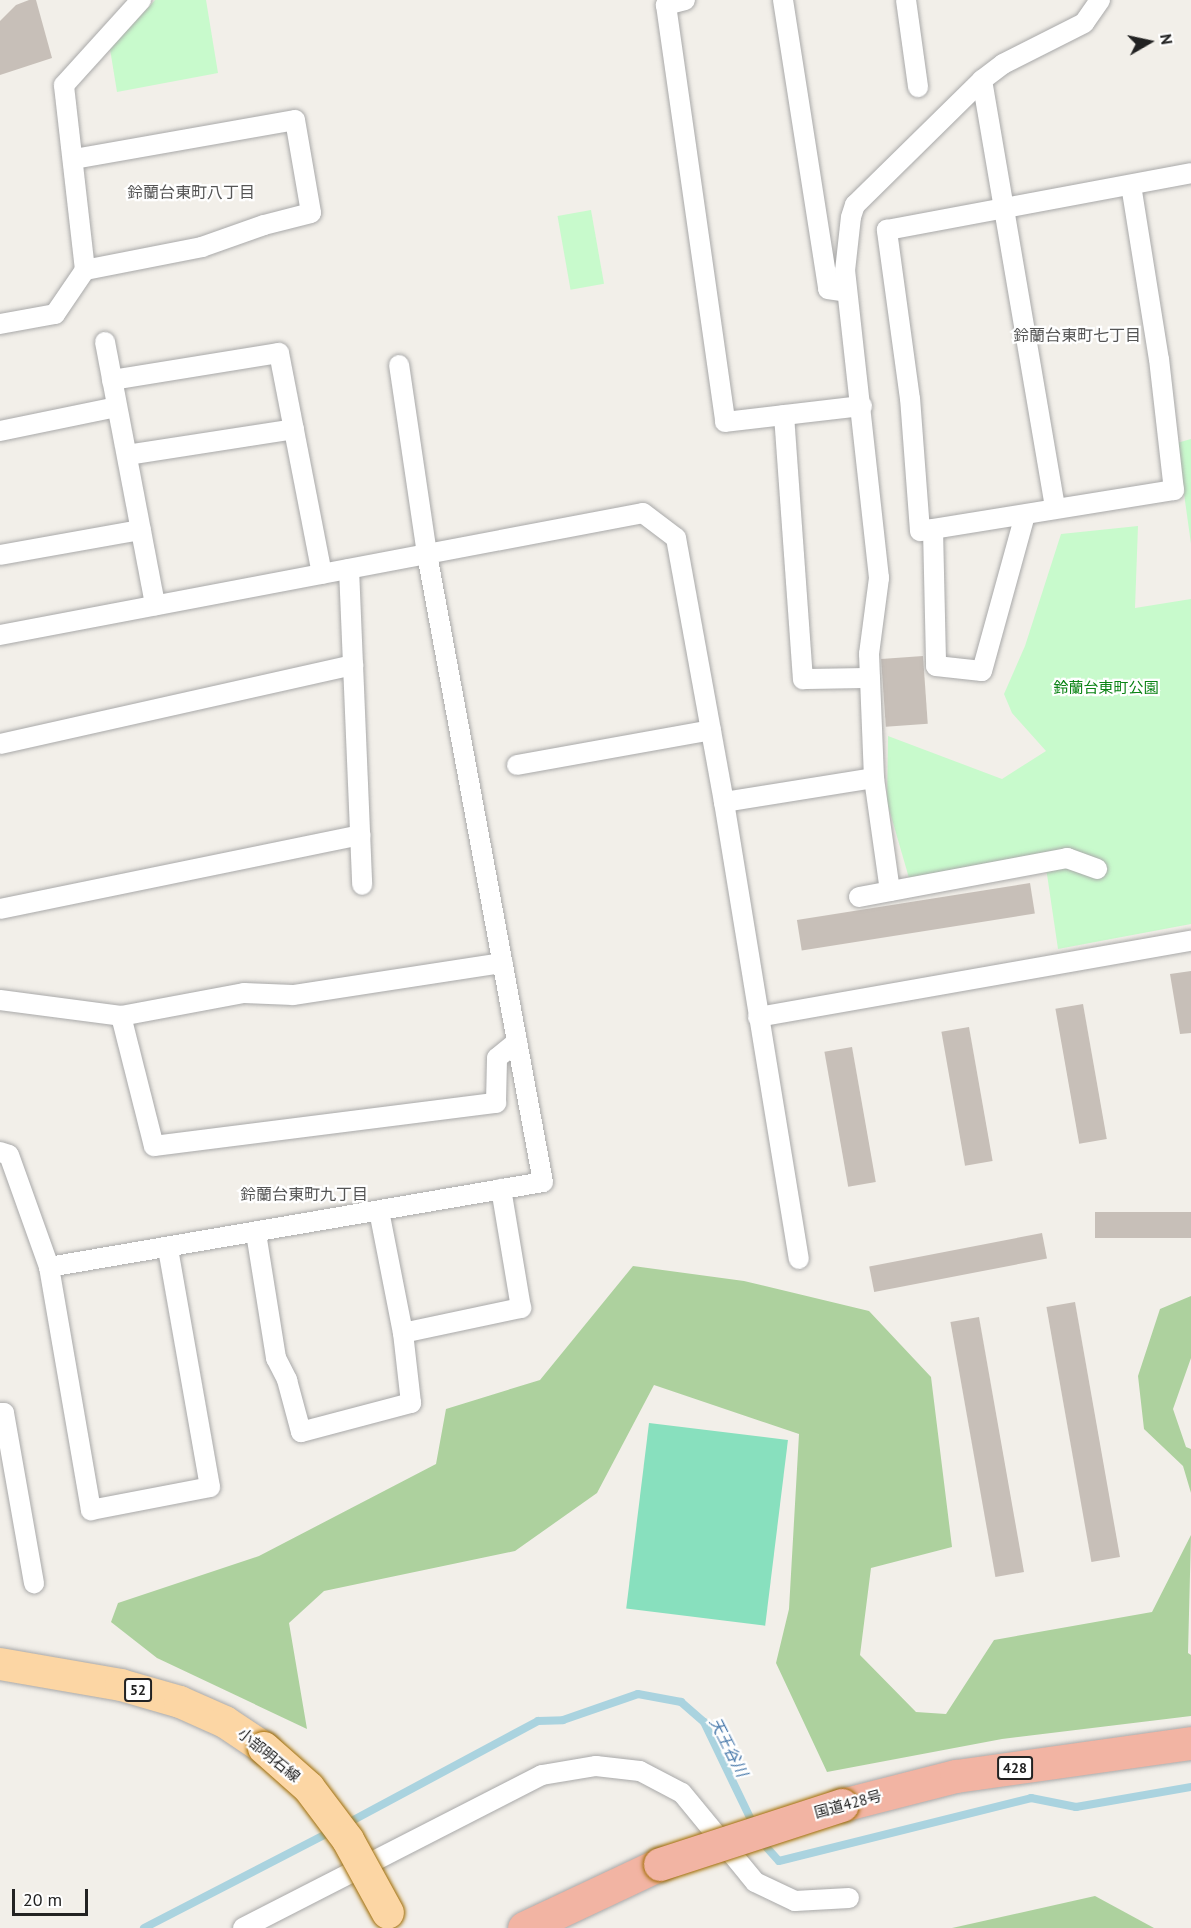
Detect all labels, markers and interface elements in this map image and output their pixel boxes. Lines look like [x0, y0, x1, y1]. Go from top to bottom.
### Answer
north arrow [1119, 12, 1179, 72]
text: N [1156, 32, 1177, 46]
district label: 鈴蘭台東町八丁目 [127, 182, 255, 202]
district label: 鈴蘭台東町七丁目 [1013, 325, 1141, 345]
park label: 鈴蘭台東町公園 [1054, 679, 1158, 697]
district label: 鈴蘭台東町九丁目 [240, 1184, 368, 1204]
road number: 52 [123, 1679, 153, 1701]
water label: 天王谷川 [706, 1714, 752, 1780]
street label: 小部明石線 [234, 1724, 304, 1786]
road number: 428 [997, 1757, 1033, 1779]
street label: 国道428号 [812, 1786, 884, 1822]
scale bar [15, 1877, 92, 1915]
text: 20 m [23, 1888, 62, 1911]

